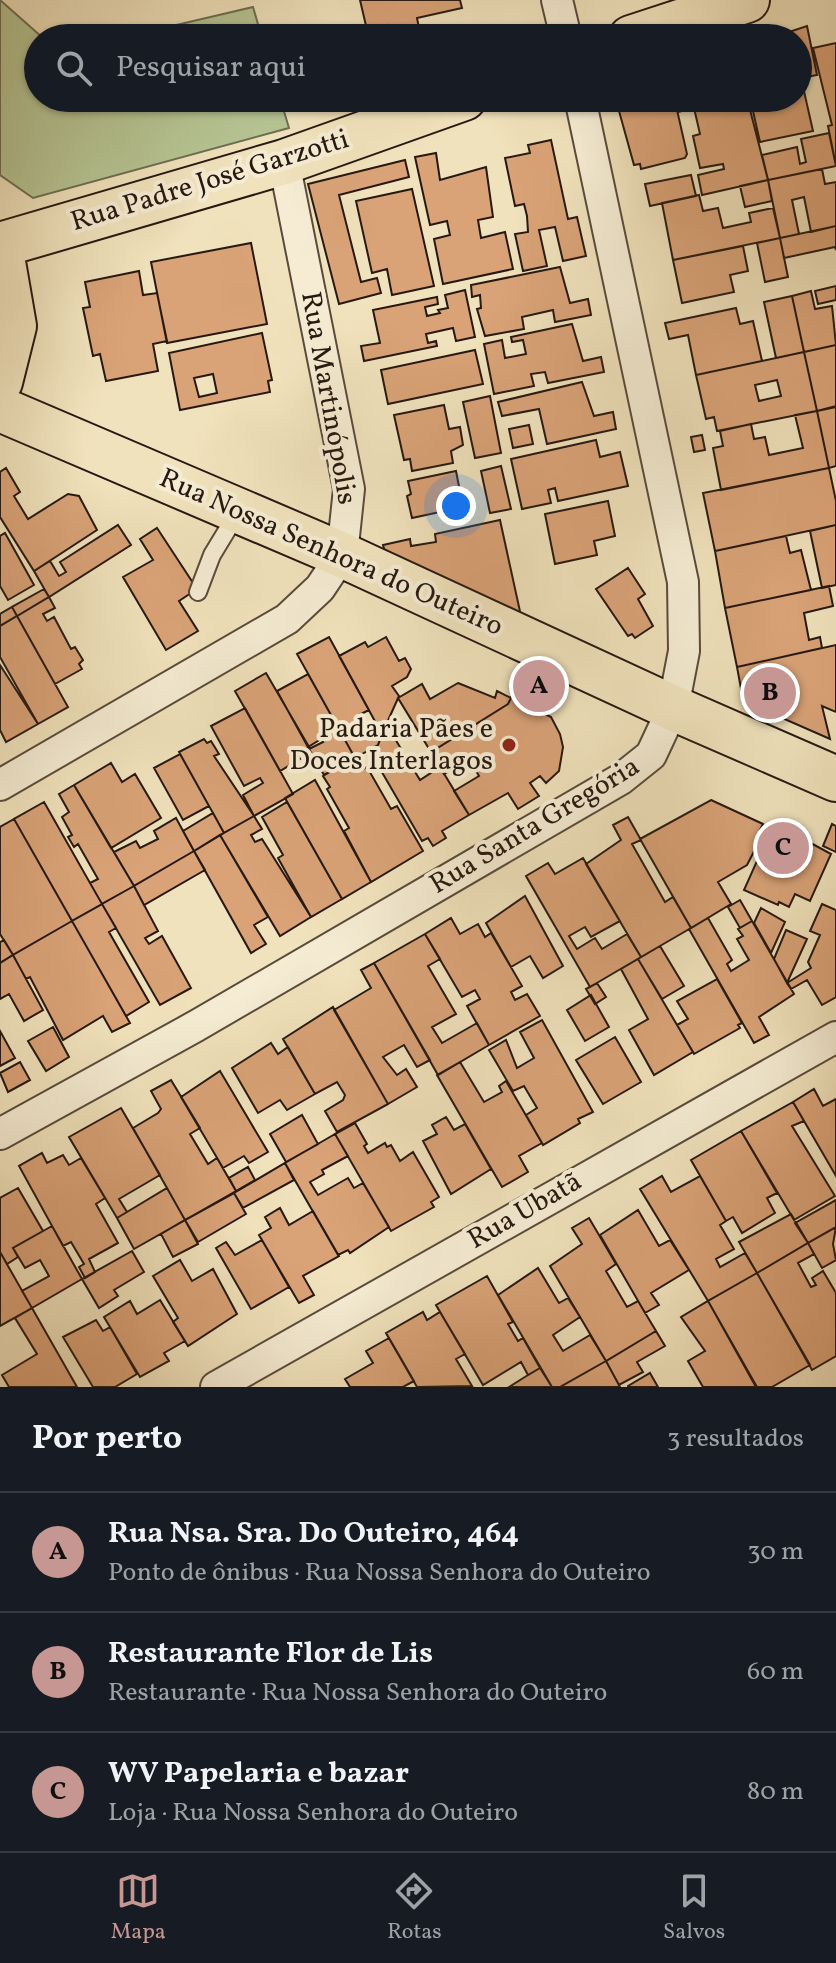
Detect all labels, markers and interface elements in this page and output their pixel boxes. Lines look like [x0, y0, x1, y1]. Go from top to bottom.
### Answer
search box [24, 24, 812, 112]
icon: search [52, 46, 96, 90]
text: Pesquisar aqui [116, 47, 306, 89]
street label: Rua Padre José Garzotti [66, 120, 354, 242]
street label: Rua Martinópolis [290, 288, 366, 508]
street label: Rua Nossa Senhora do Outeiro [153, 459, 509, 647]
your location [436, 486, 476, 526]
pin: A [513, 656, 565, 716]
pin: B [744, 663, 796, 723]
place label: Padaria Pães e Doces Interlagos [290, 710, 493, 781]
marker: Padaria Pães e Doces Interlagos [500, 736, 518, 754]
street label: Rua Santa Gregória [423, 748, 647, 904]
pin: C [757, 818, 809, 878]
street label: Rua Ubatã [461, 1163, 589, 1259]
text: Por perto [32, 1416, 182, 1463]
text: 3 resultados [667, 1421, 804, 1457]
text: Rua Nsa. Sra. Do Outeiro, 464 [108, 1513, 519, 1555]
text: A [49, 1534, 67, 1570]
text: 30 m [747, 1534, 804, 1570]
text: Ponto de ônibus · Rua Nossa Senhora do Outeiro [108, 1555, 651, 1591]
text: Restaurante Flor de Lis [108, 1633, 433, 1675]
text: B [49, 1654, 67, 1690]
text: 60 m [747, 1654, 804, 1690]
text: Restaurante · Rua Nossa Senhora do Outeiro [108, 1675, 607, 1711]
text: WV Papelaria e bazar [108, 1753, 409, 1795]
text: C [50, 1774, 66, 1810]
text: 80 m [747, 1774, 804, 1810]
text: Loja · Rua Nossa Senhora do Outeiro [108, 1795, 518, 1831]
tab: Mapa [111, 1869, 166, 1948]
tab: Rotas [387, 1869, 442, 1948]
tab: Salvos [663, 1869, 725, 1948]

